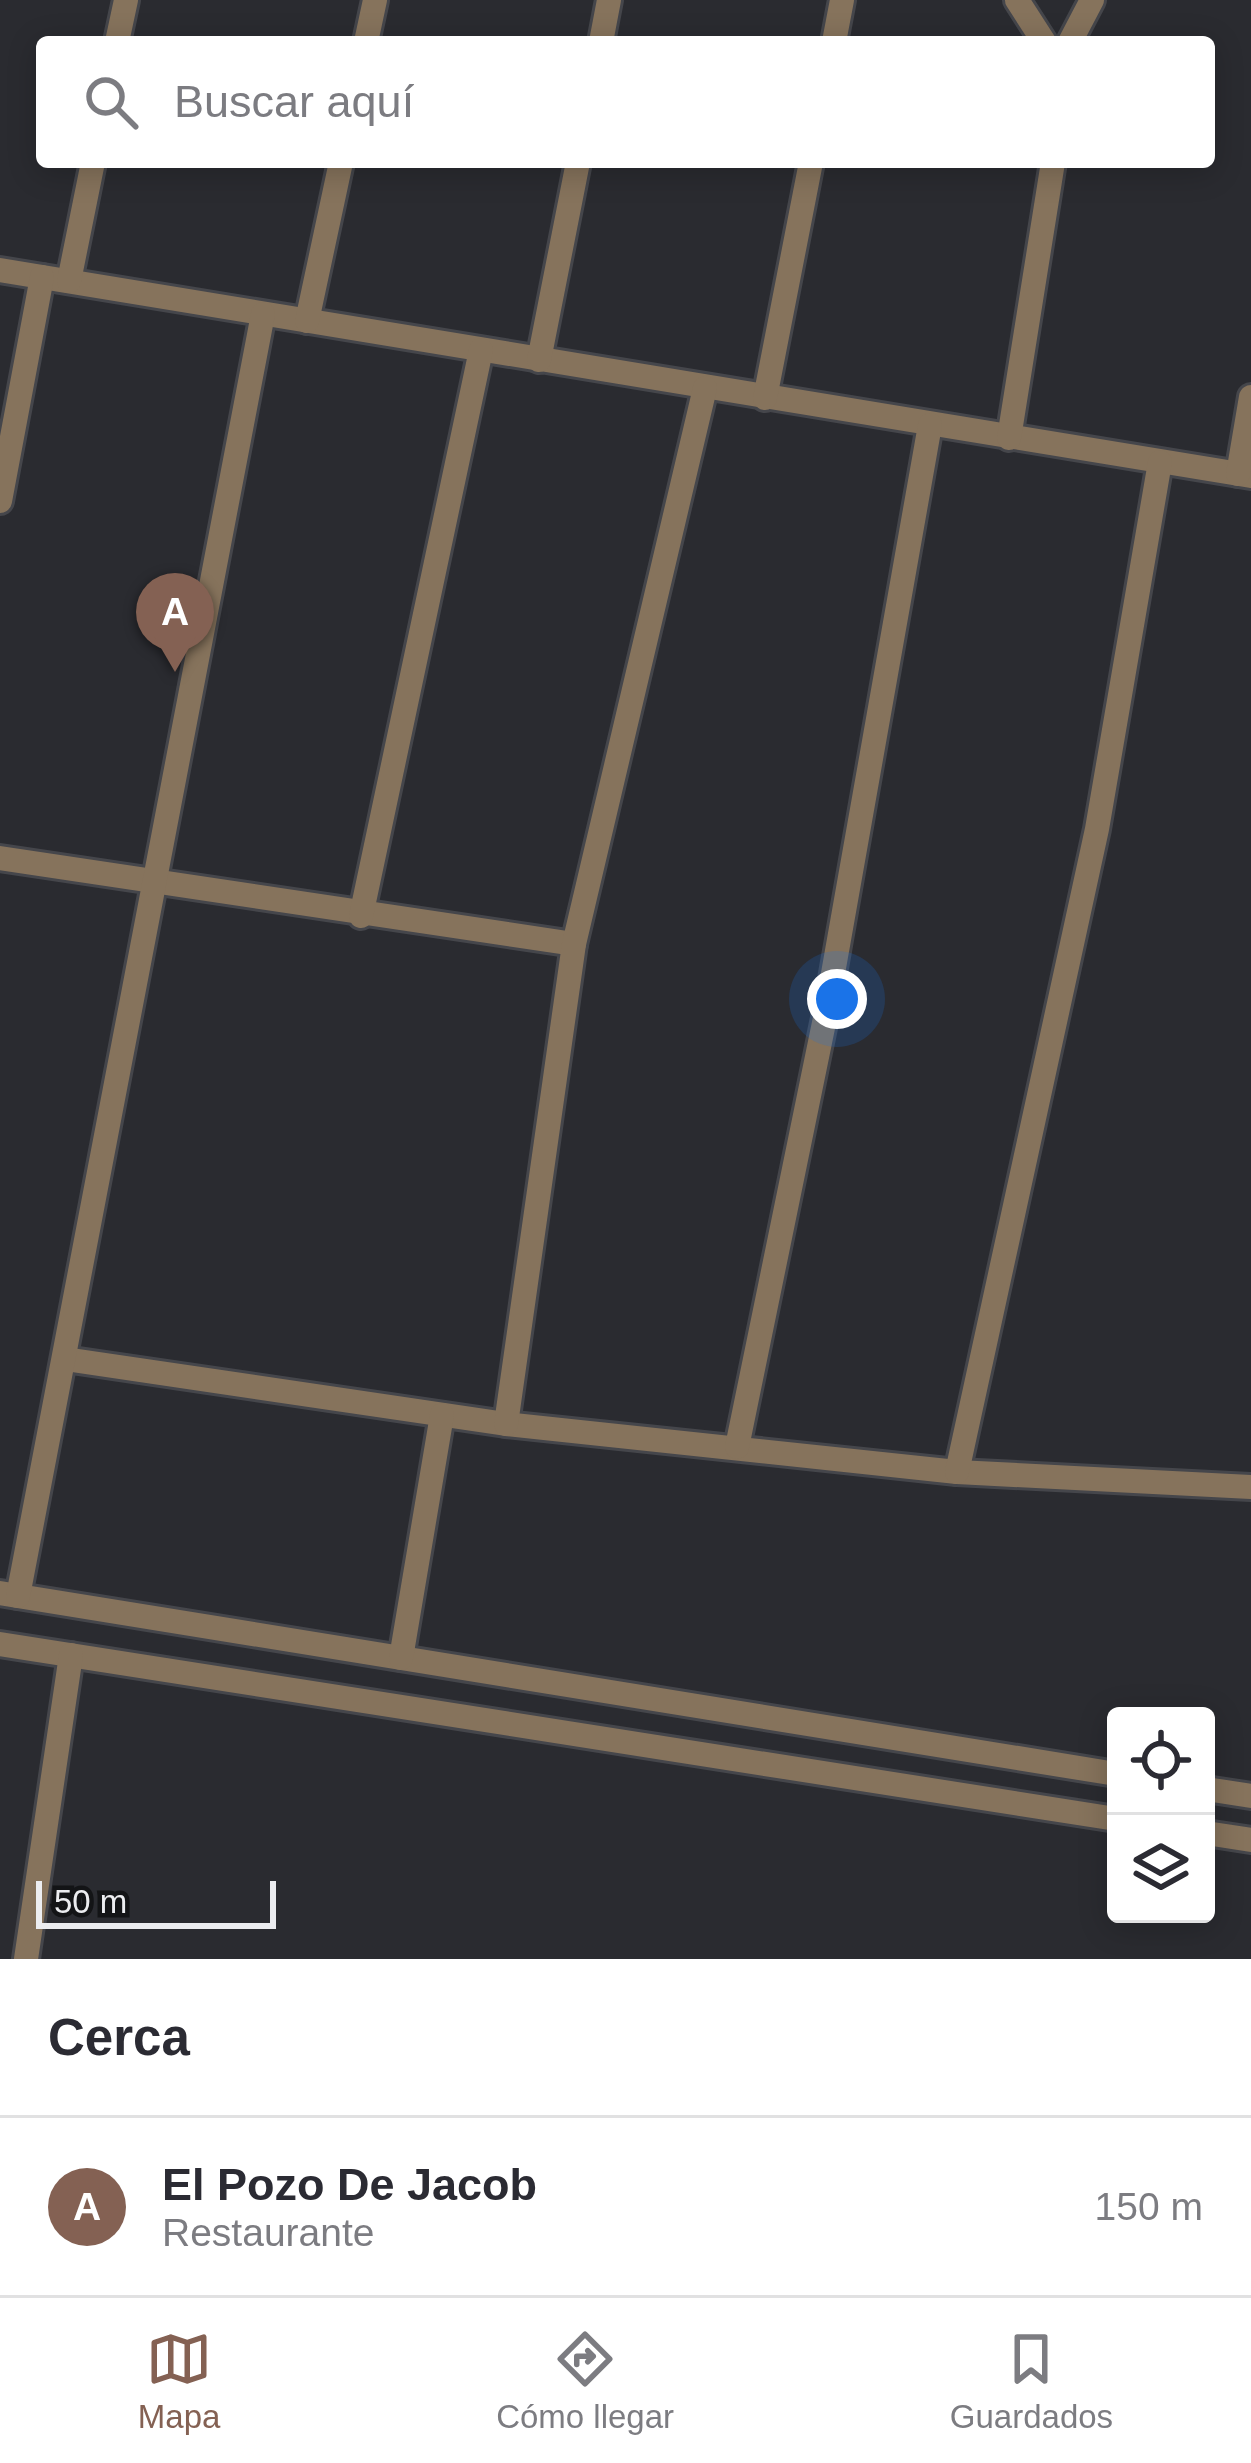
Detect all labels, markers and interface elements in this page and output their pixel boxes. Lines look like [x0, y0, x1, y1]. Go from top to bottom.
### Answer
search box [36, 36, 1215, 168]
icon: search [78, 69, 144, 135]
text: Buscar aquí [174, 76, 414, 127]
pin: A [136, 573, 214, 672]
your location [807, 969, 867, 1029]
map controls [1107, 1707, 1215, 1923]
button: locate [1107, 1707, 1215, 1815]
button: layers [1107, 1815, 1215, 1923]
scale bar [36, 1875, 276, 1928]
text: 50 m [54, 1883, 127, 1920]
text: Cerca [48, 2009, 190, 2066]
text: El Pozo De Jacob [162, 2159, 537, 2210]
text: A [73, 2185, 101, 2228]
text: 150 m [1095, 2185, 1203, 2228]
text: Restaurante [162, 2211, 374, 2254]
tab: Mapa [138, 2326, 220, 2436]
tab: Cómo llegar [496, 2326, 674, 2436]
tab: Guardados [950, 2326, 1113, 2436]

